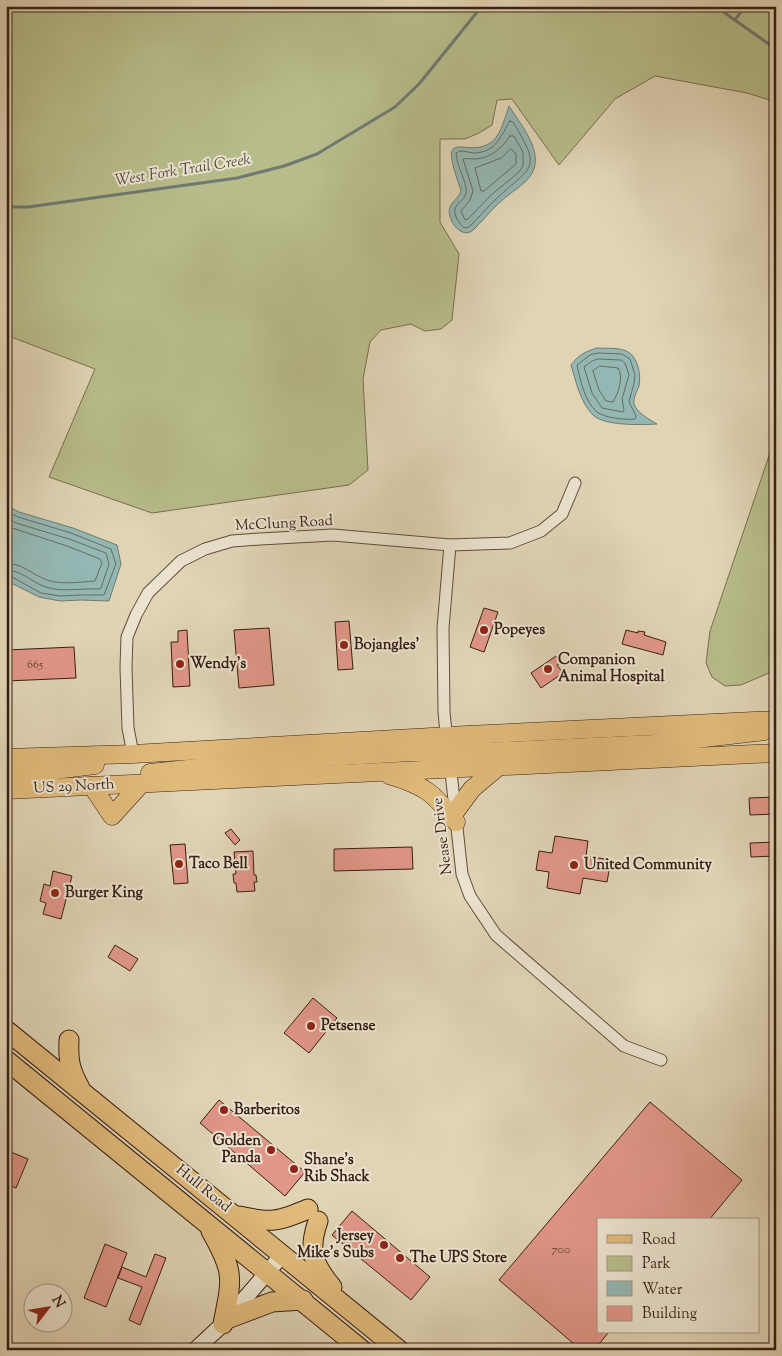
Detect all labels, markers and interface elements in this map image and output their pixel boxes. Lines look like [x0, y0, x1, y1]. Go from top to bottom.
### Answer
water label: West Fork Trail Creek [113, 149, 253, 193]
street label: McClung Road [234, 511, 334, 537]
place label: Popeyes [494, 620, 545, 641]
marker: Popeyes [478, 624, 490, 636]
place label: Bojangles' [354, 635, 420, 656]
marker: Bojangles' [338, 639, 350, 651]
place label: Companion Animal Hospital [558, 650, 666, 688]
place label: Wendy's [190, 654, 246, 675]
house number: 665 [27, 656, 43, 674]
marker: Wendy's [174, 658, 186, 670]
marker: Companion Animal Hospital [542, 663, 554, 675]
street label: US 29 North [33, 774, 115, 800]
street label: Nease Drive [428, 796, 458, 876]
place label: Taco Bell [189, 854, 249, 875]
place label: United Community [584, 855, 712, 876]
marker: Taco Bell [173, 858, 185, 870]
marker: United Community [568, 859, 580, 871]
place label: Burger King [65, 883, 144, 904]
marker: Burger King [49, 887, 61, 899]
place label: Petsense [321, 1016, 376, 1037]
marker: Petsense [305, 1020, 317, 1032]
place label: Barberitos [234, 1100, 300, 1121]
marker: Barberitos [218, 1104, 230, 1116]
place label: Golden Panda [212, 1131, 261, 1169]
marker: Golden Panda [265, 1144, 277, 1156]
place label: Shane’s Rib Shack [304, 1150, 370, 1188]
street label: Hull Road [171, 1160, 236, 1218]
marker: Shane’s Rib Shack [288, 1163, 300, 1175]
legend [597, 1218, 760, 1334]
place label: Jersey Mike's Subs [297, 1226, 375, 1264]
text: Road [642, 1230, 676, 1251]
marker: Jersey Mike's Subs [378, 1239, 390, 1251]
house number: 700 [552, 1241, 570, 1259]
place label: The UPS Store [410, 1248, 507, 1269]
marker: The UPS Store [394, 1252, 406, 1264]
text: Park [642, 1254, 671, 1275]
text: Water [642, 1280, 683, 1301]
north arrow [22, 1284, 72, 1334]
text: N [46, 1292, 69, 1312]
text: Building [642, 1304, 697, 1325]

